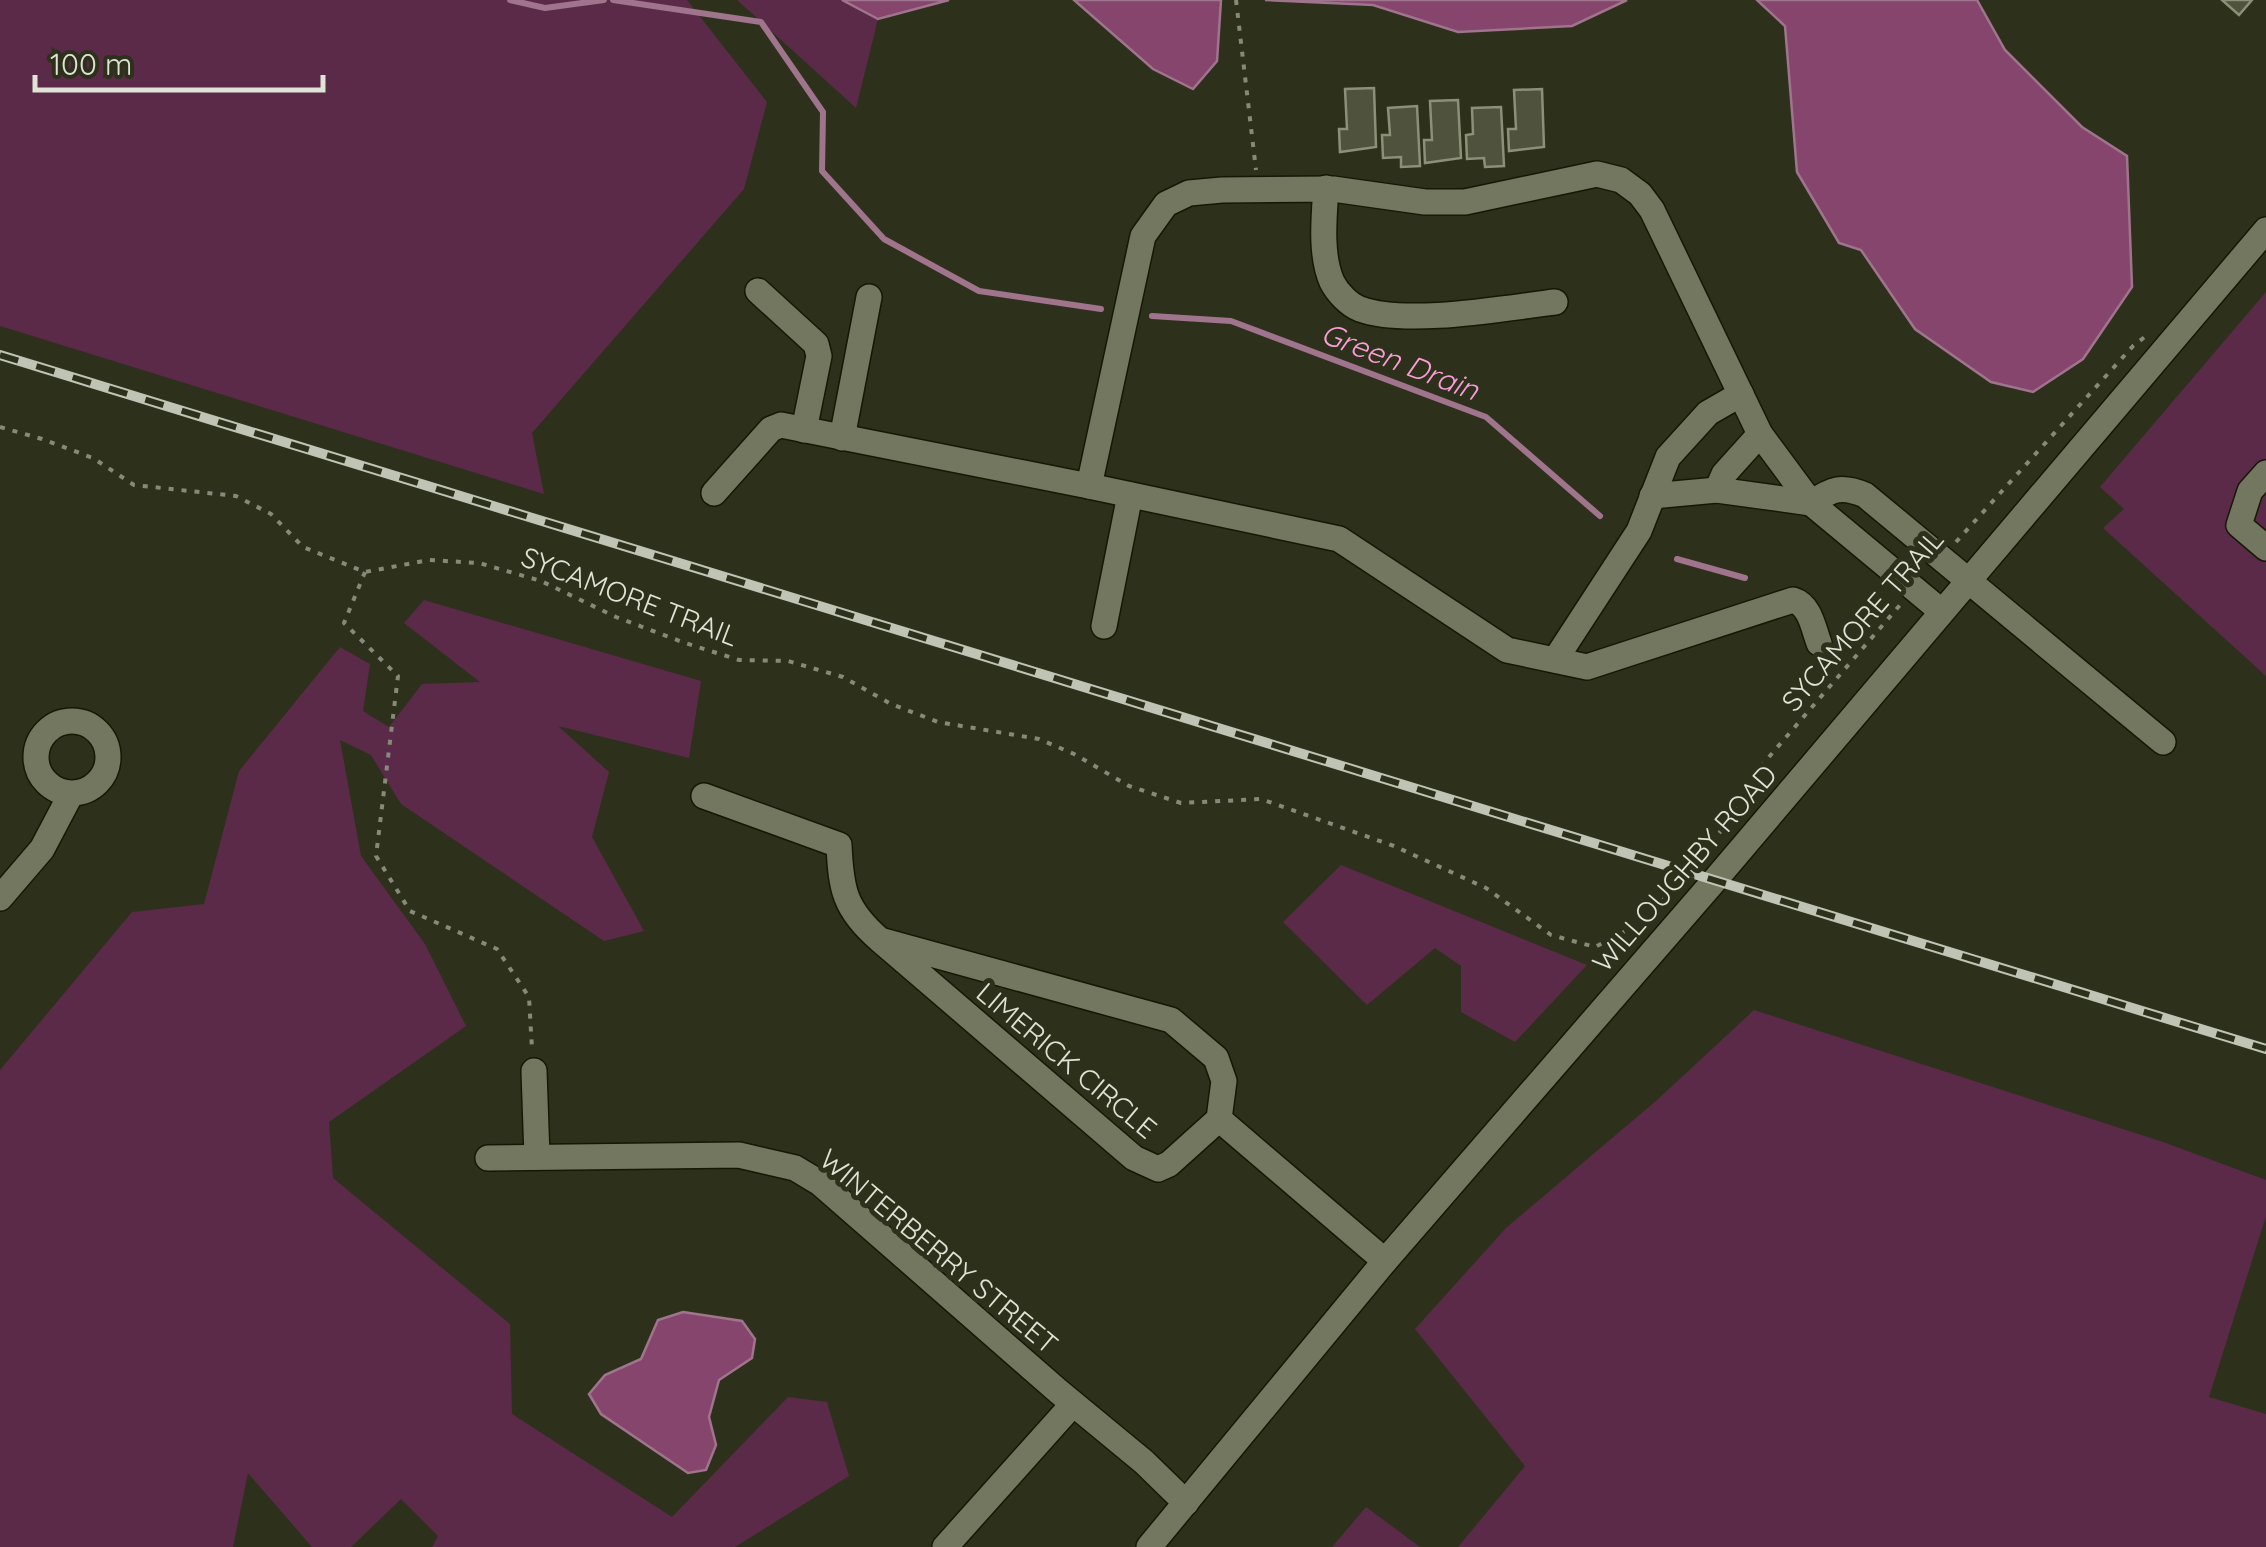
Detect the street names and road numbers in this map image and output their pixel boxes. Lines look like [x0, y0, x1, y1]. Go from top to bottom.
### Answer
street label: SYCAMORE TRAIL [1774, 522, 1950, 718]
street label: SYCAMORE TRAIL [517, 539, 743, 653]
street label: WILLOUGHBY ROAD [1584, 757, 1784, 979]
street label: LIMERICK CIRCLE [970, 974, 1164, 1146]
street label: WINTERBERRY STREET [813, 1141, 1065, 1361]

